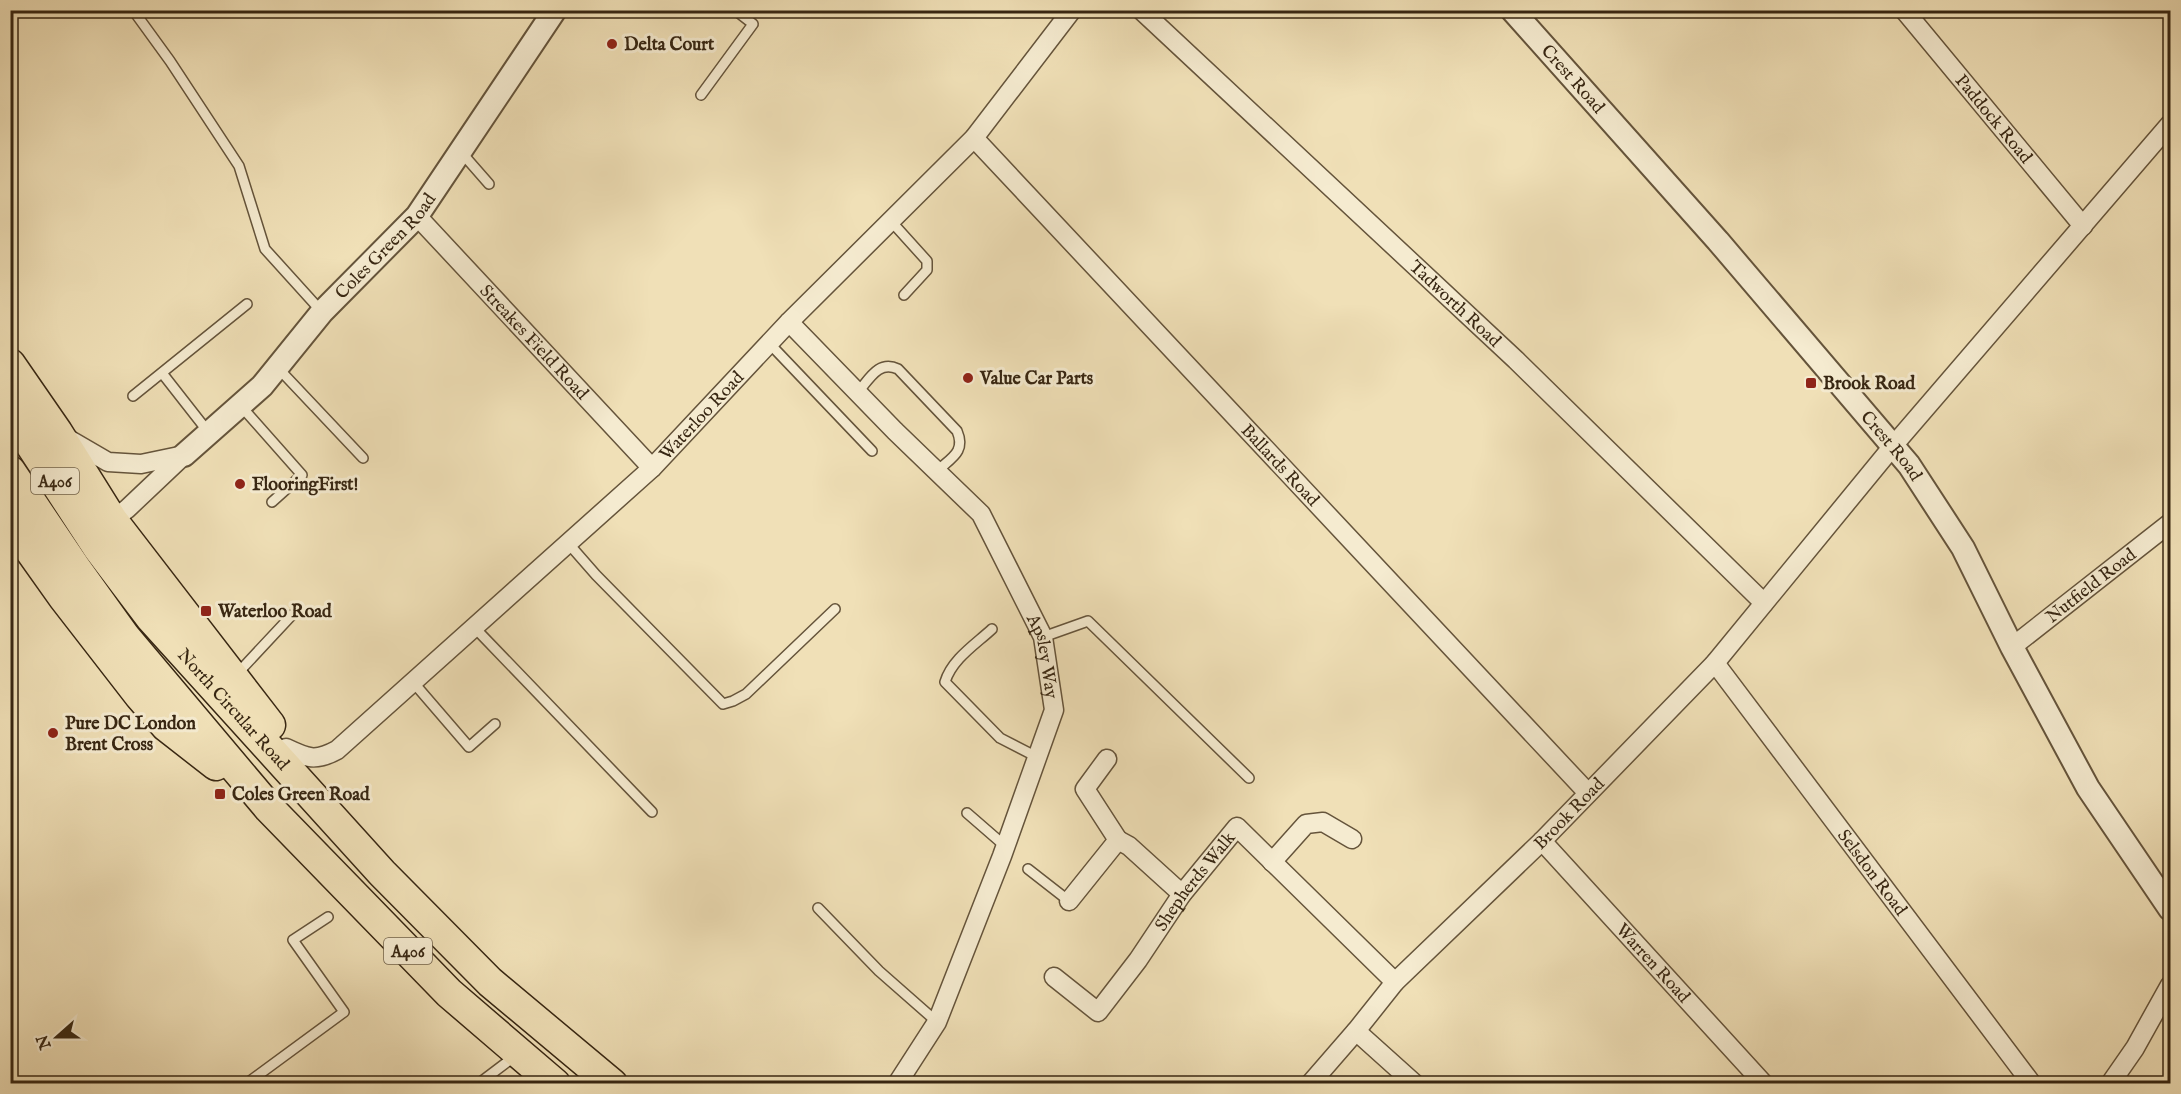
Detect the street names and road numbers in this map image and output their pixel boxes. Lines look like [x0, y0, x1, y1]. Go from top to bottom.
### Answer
street label: Crest Road [1535, 40, 1609, 119]
street label: Paddock Road [1949, 70, 2037, 169]
street label: Coles Green Road [331, 189, 442, 305]
street label: Tadworth Road [1404, 256, 1505, 353]
street label: Streakes Field Road [474, 280, 593, 406]
street label: Waterloo Road [655, 367, 750, 466]
street label: Crest Road [1855, 407, 1927, 486]
street label: Ballards Road [1235, 420, 1324, 512]
road number: A406 [31, 468, 79, 494]
street label: Nutfield Road [2042, 544, 2142, 629]
street label: Apsley Way [1020, 610, 1062, 700]
street label: North Circular Road [172, 645, 294, 776]
street label: Brook Road [1530, 773, 1611, 856]
street label: Selsdon Road [1831, 825, 1912, 921]
street label: Shepherds Walk [1150, 827, 1241, 936]
street label: Warren Road [1610, 919, 1695, 1009]
road number: A406 [384, 938, 432, 964]

